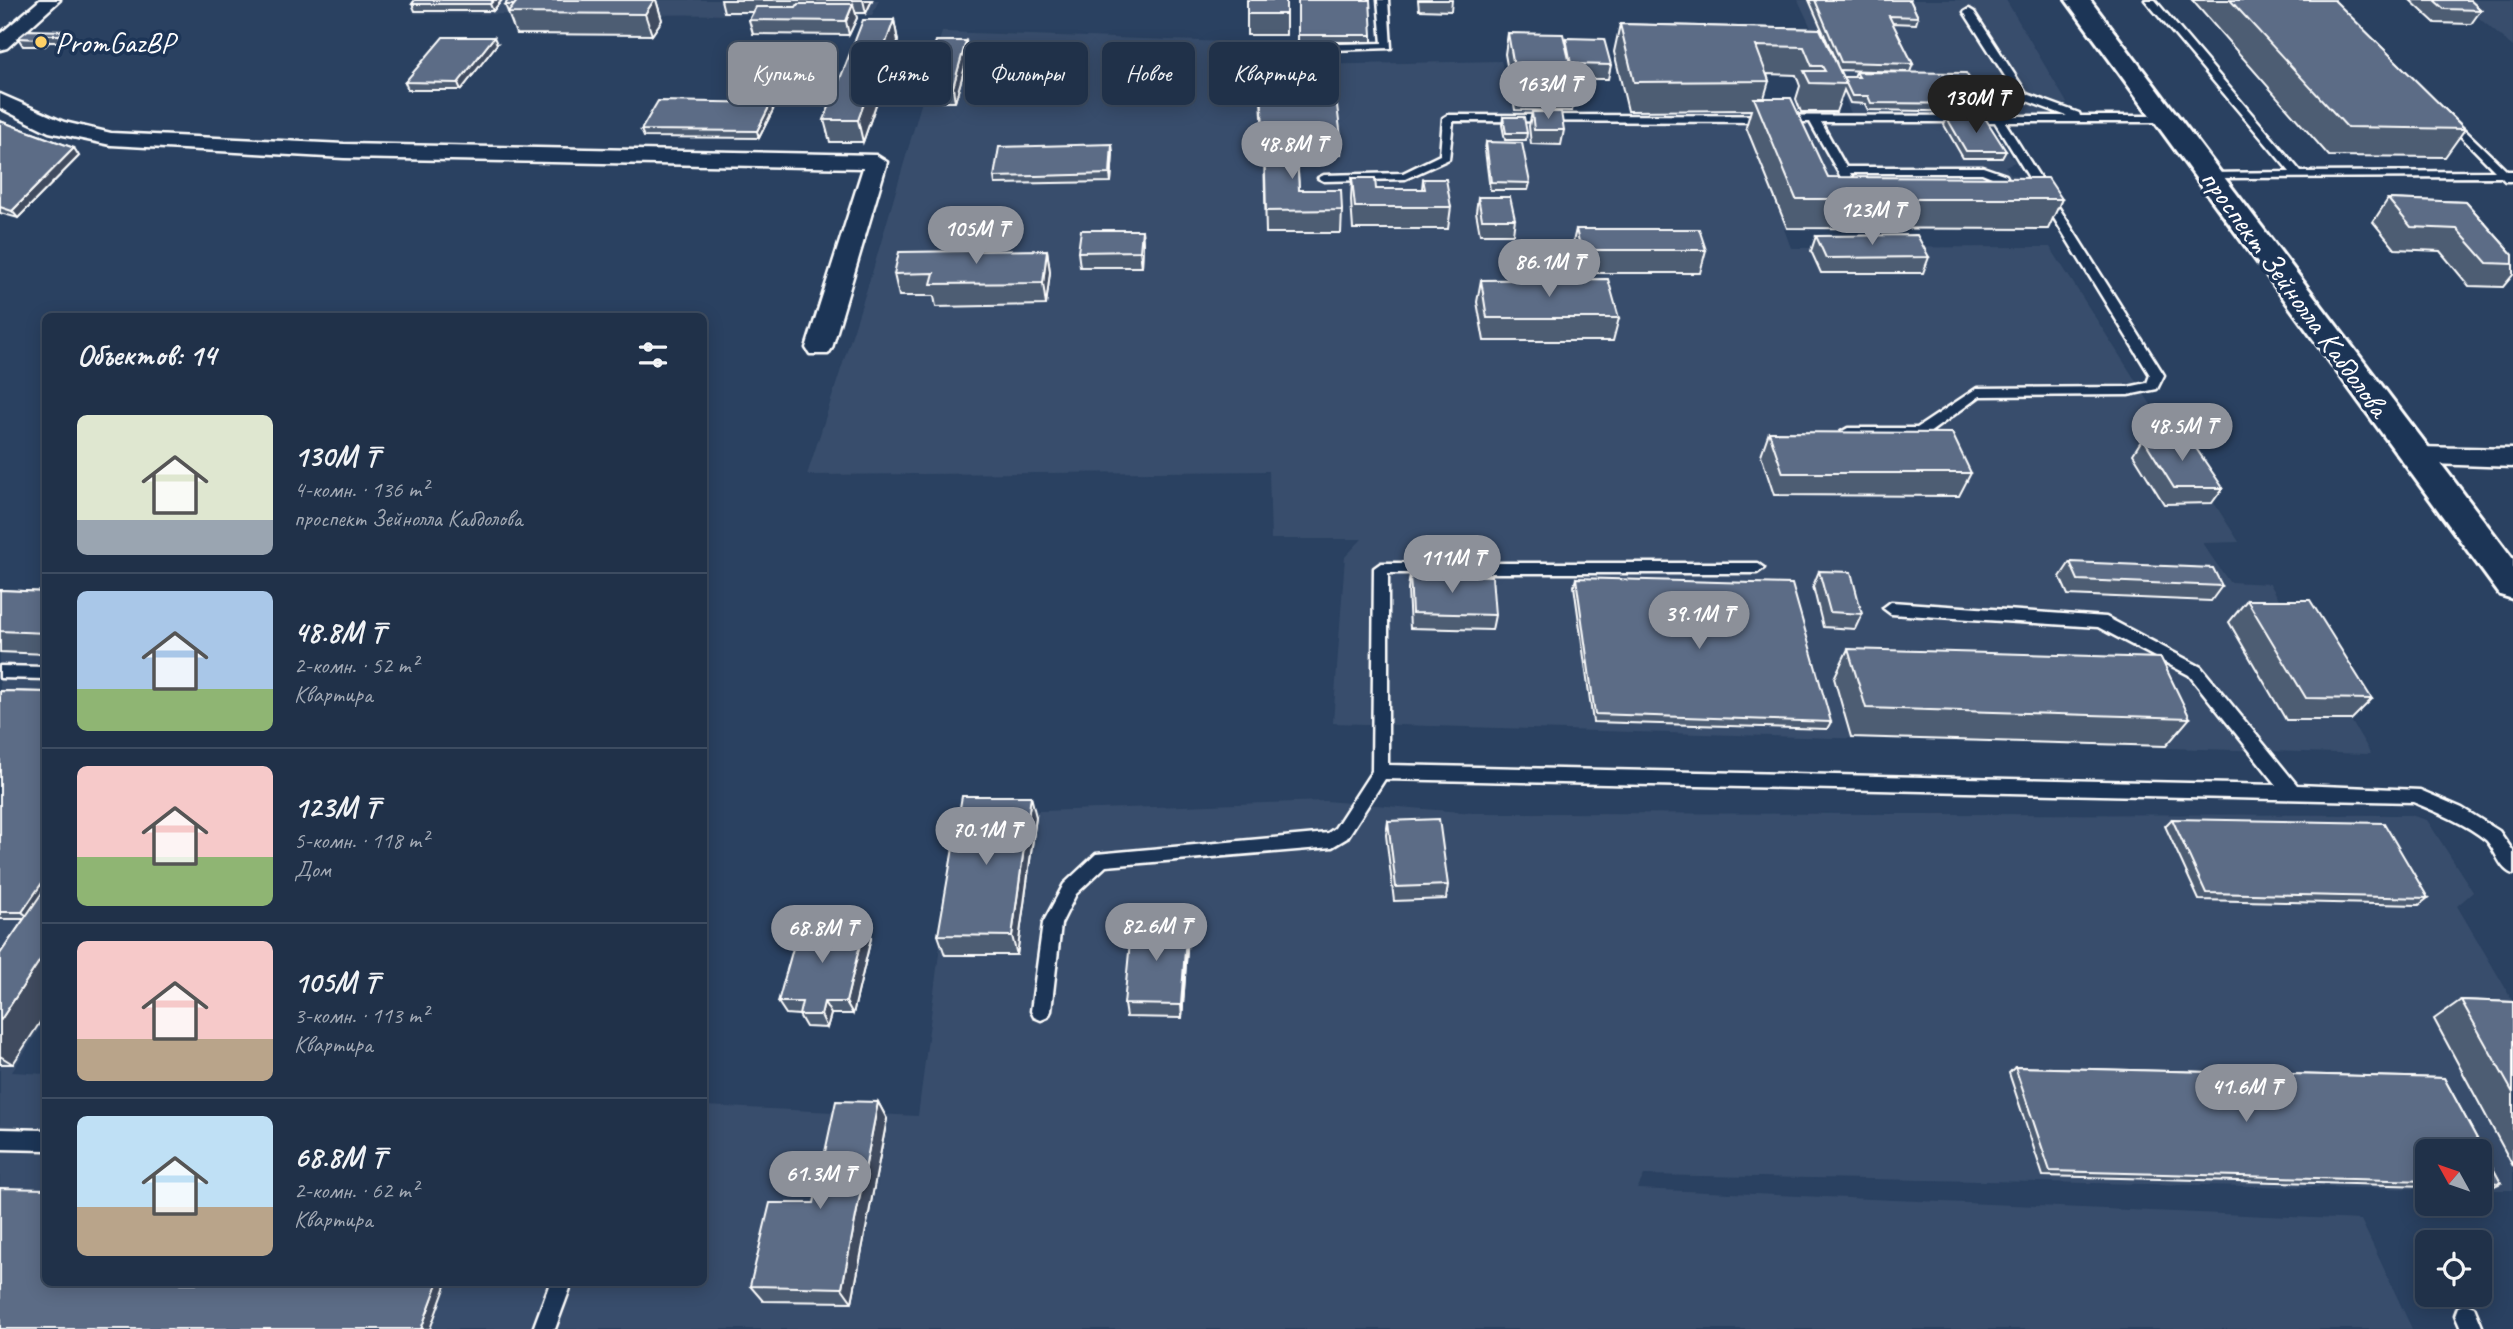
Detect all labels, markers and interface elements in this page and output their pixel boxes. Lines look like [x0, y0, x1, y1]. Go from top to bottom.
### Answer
place label: PromGazBP [55, 23, 178, 61]
marker: PromGazBP [33, 34, 49, 50]
chip: Купить [728, 42, 837, 105]
chip: Снять [851, 42, 951, 105]
chip: Фильтры [965, 42, 1088, 105]
chip: Новое [1102, 42, 1195, 105]
chip: Квартира [1209, 42, 1339, 105]
pin: 163M ₸ [1491, 61, 1605, 121]
text: 163M ₸ [1515, 69, 1581, 98]
pin: 130M ₸ [1919, 76, 2033, 135]
text: 130M ₸ [1944, 83, 2008, 112]
pin: 48.8M ₸ [1227, 122, 1357, 181]
text: 48.8M ₸ [1257, 129, 1327, 158]
street label: проспект Зейнолла Кабдолова [2192, 161, 2399, 427]
pin: 123M ₸ [1815, 188, 1929, 247]
text: 123M ₸ [1840, 195, 1904, 224]
pin: 105M ₸ [919, 206, 1033, 266]
text: 105M ₸ [944, 214, 1008, 243]
pin: 86.1M ₸ [1484, 240, 1614, 299]
text: 86.1M ₸ [1514, 247, 1584, 276]
text: Объектов: 14 [77, 336, 216, 374]
icon: filters [634, 336, 672, 374]
pin: 48.5M ₸ [2117, 404, 2247, 463]
text: 48.5M ₸ [2148, 411, 2216, 440]
text: 130M ₸ [294, 437, 378, 475]
icon: home [133, 443, 217, 527]
text: 4-комн. · 136 m² [294, 475, 428, 504]
text: проспект Зейнолла Кабдолова [294, 504, 522, 533]
pin: 111M ₸ [1395, 536, 1509, 595]
text: 111M ₸ [1420, 543, 1484, 572]
pin: 39.1M ₸ [1634, 592, 1764, 651]
text: 39.1M ₸ [1665, 599, 1733, 628]
text: 48.8M ₸ [294, 613, 384, 651]
icon: home [133, 619, 217, 703]
text: 2-комн. · 52 m² [294, 651, 418, 680]
text: Квартира [294, 680, 372, 709]
text: 123M ₸ [294, 788, 378, 826]
icon: home [133, 794, 217, 878]
pin: 70.1M ₸ [921, 808, 1051, 867]
text: 70.1M ₸ [951, 815, 1021, 844]
text: 5-комн. · 118 m² [294, 826, 428, 855]
text: Дом [294, 855, 331, 884]
pin: 82.6M ₸ [1091, 904, 1221, 963]
pin: 68.8M ₸ [757, 906, 887, 965]
text: 82.6M ₸ [1121, 911, 1191, 940]
text: 68.8M ₸ [787, 913, 857, 942]
text: 105M ₸ [294, 963, 378, 1001]
icon: home [133, 969, 217, 1053]
text: 3-комн. · 113 m² [294, 1001, 428, 1030]
text: Квартира [294, 1030, 372, 1059]
pin: 41.6M ₸ [2181, 1064, 2311, 1124]
text: 41.6M ₸ [2211, 1072, 2281, 1101]
text: 68.8M ₸ [294, 1138, 385, 1176]
north arrow [2415, 1139, 2492, 1216]
map controls [2415, 1139, 2492, 1307]
icon: home [133, 1144, 217, 1228]
pin: 61.3M ₸ [755, 1152, 885, 1211]
text: 61.3M ₸ [785, 1159, 855, 1188]
text: 2-комн. · 62 m² [294, 1176, 418, 1205]
text: Квартира [294, 1205, 372, 1234]
button: locate [2415, 1230, 2492, 1307]

